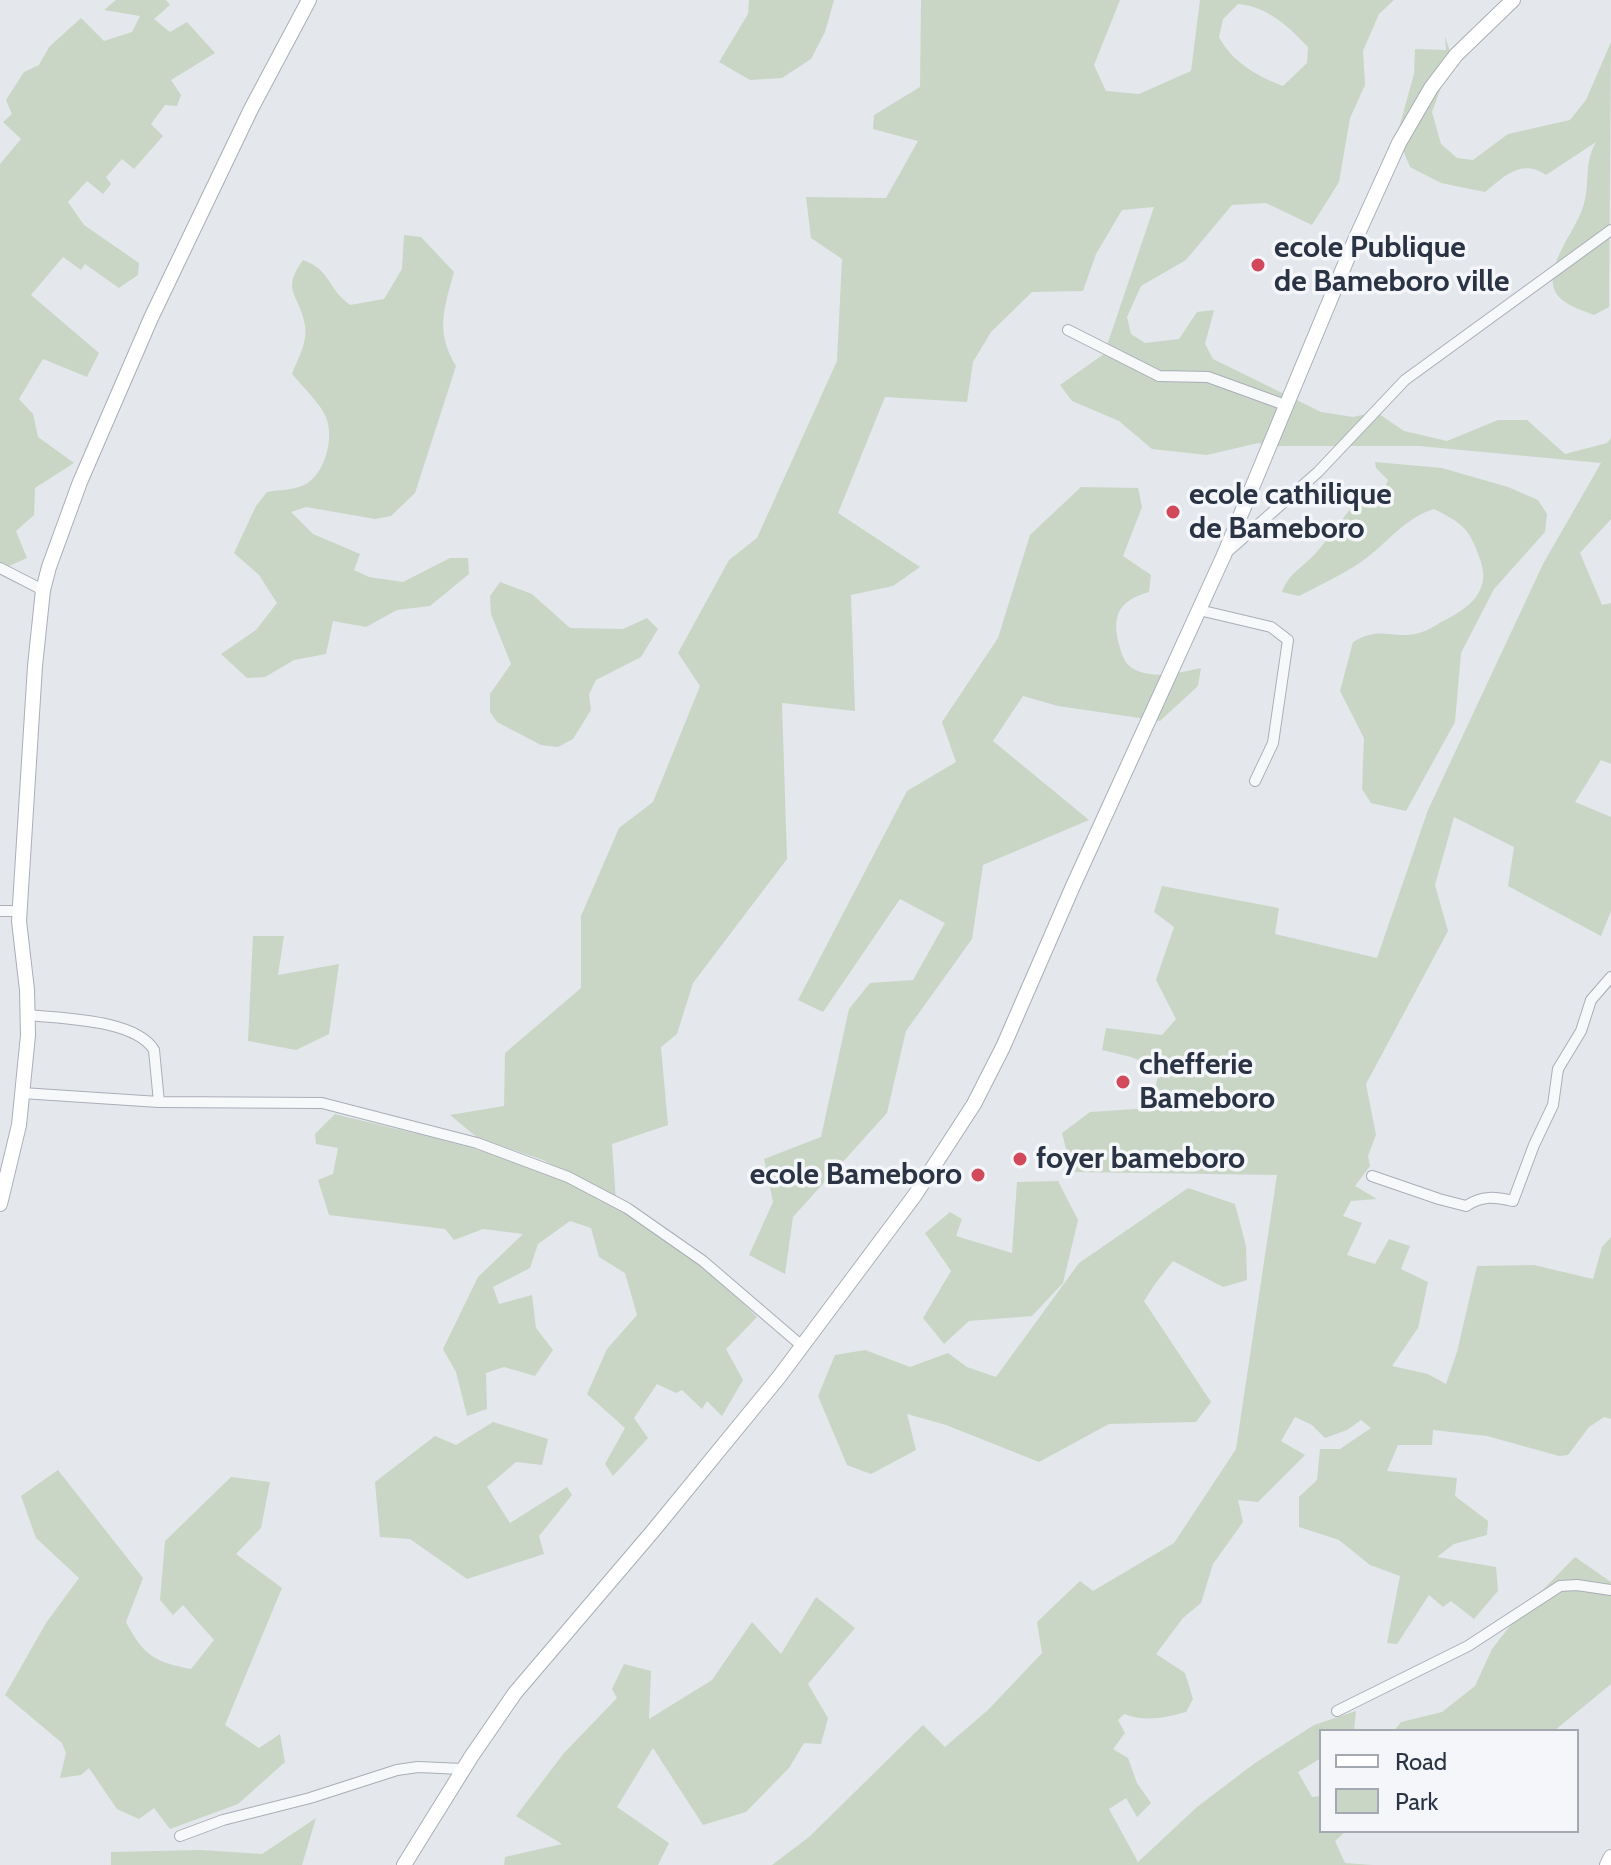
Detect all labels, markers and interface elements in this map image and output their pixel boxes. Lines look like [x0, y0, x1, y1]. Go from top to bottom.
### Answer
place label: ecole Publique de Bameboro ville [1274, 230, 1509, 300]
marker: ecole Publique de Bameboro ville [1249, 256, 1267, 274]
place label: ecole cathilique de Bameboro [1189, 477, 1392, 548]
marker: ecole cathilique de Bameboro [1164, 503, 1182, 521]
place label: chefferie Bameboro [1139, 1047, 1275, 1118]
marker: chefferie Bameboro [1114, 1073, 1132, 1091]
place label: foyer bameboro [1036, 1141, 1245, 1177]
marker: foyer bameboro [1011, 1150, 1029, 1168]
place label: ecole Bameboro [750, 1157, 962, 1193]
marker: ecole Bameboro [969, 1166, 987, 1184]
legend [1319, 1729, 1579, 1833]
text: Road [1395, 1747, 1447, 1776]
text: Park [1395, 1787, 1438, 1816]

